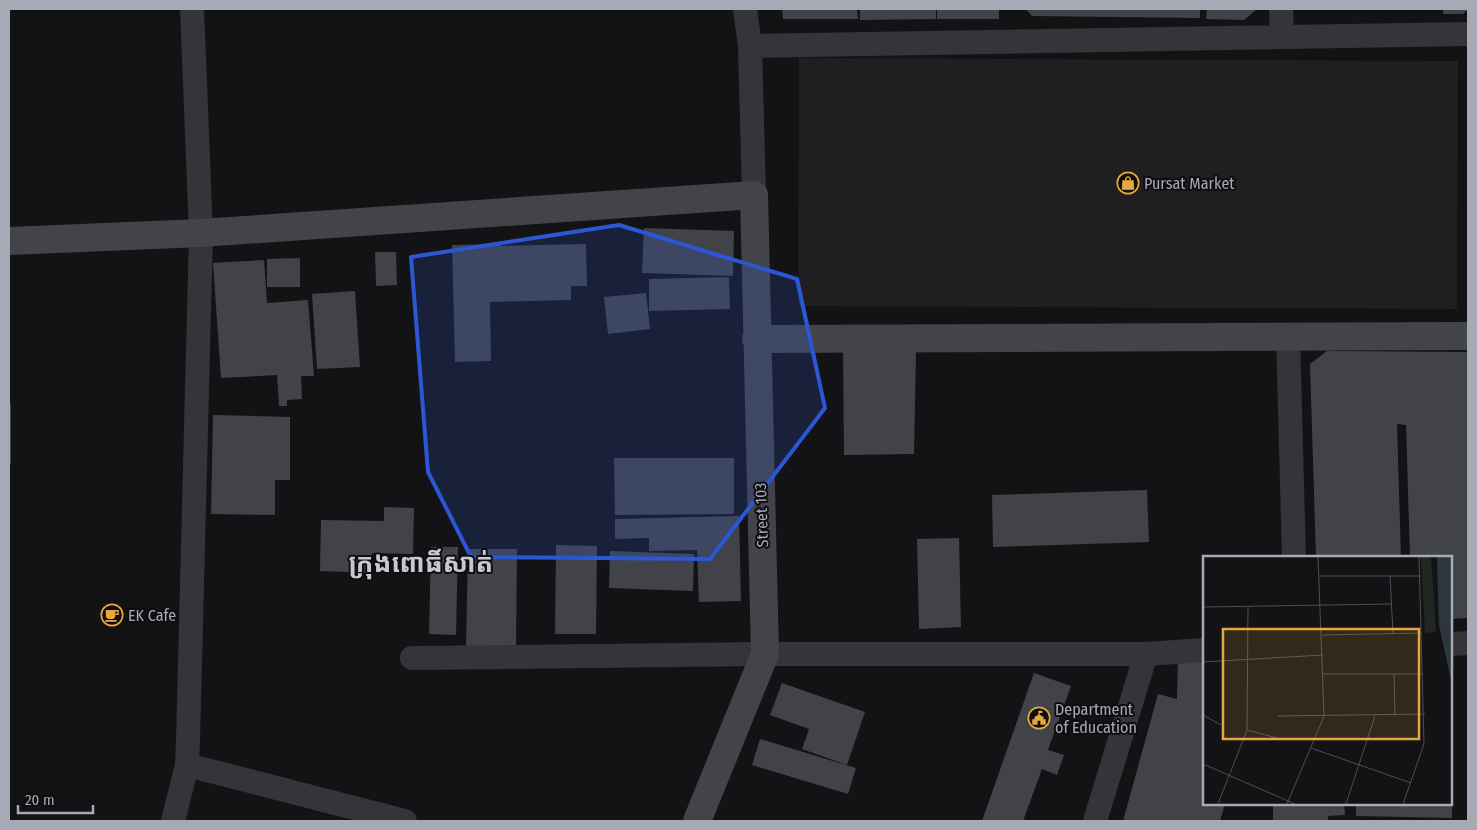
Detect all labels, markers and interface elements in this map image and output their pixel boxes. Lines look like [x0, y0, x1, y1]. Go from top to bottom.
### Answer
shop icon: Pursat Market [1116, 171, 1140, 195]
place label: Pursat Market [1144, 174, 1235, 193]
street label: Street 103 [751, 482, 772, 548]
district label: ក្រុងពោធិ៍សាត់ [349, 548, 493, 580]
inset map [1203, 556, 1452, 805]
cafe icon: EK Cafe [100, 603, 124, 627]
place label: EK Cafe [128, 606, 176, 625]
place label: Department of Education [1055, 700, 1137, 737]
public building icon: Department of Education [1027, 706, 1051, 730]
scale bar [18, 782, 92, 814]
text: 20 m [25, 791, 55, 809]

